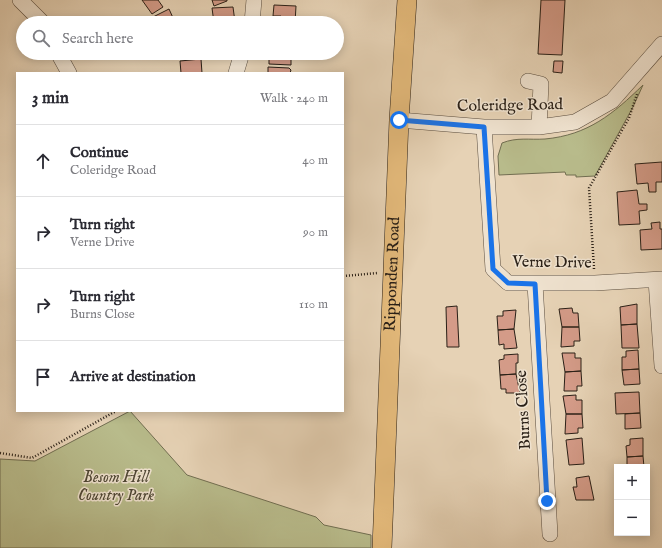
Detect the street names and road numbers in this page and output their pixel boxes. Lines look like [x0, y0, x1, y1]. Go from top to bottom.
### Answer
street label: Coleridge Road [457, 95, 564, 117]
street label: Ripponden Road [381, 216, 405, 332]
street label: Verne Drive [511, 252, 592, 274]
street label: Burns Close [512, 370, 536, 450]

